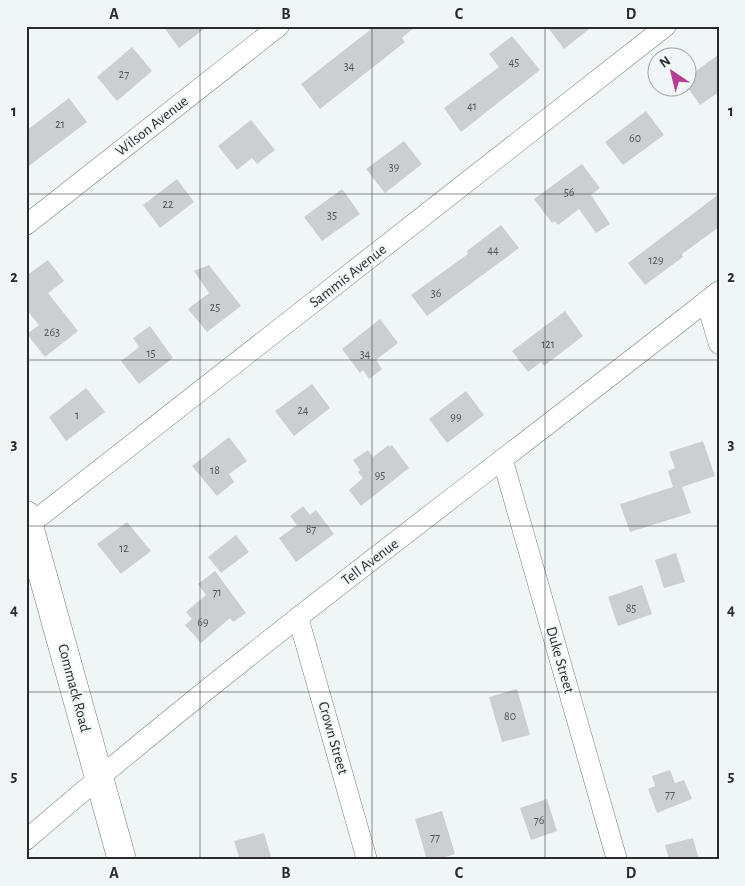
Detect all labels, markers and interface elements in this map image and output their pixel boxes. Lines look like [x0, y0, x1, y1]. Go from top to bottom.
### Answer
text: A [109, 6, 119, 22]
text: B [281, 6, 291, 22]
text: C [455, 6, 464, 22]
text: D [626, 6, 637, 22]
north arrow [648, 48, 698, 98]
text: N [657, 54, 673, 71]
house number: 45 [509, 56, 519, 68]
house number: 34 [344, 60, 355, 72]
house number: 27 [119, 68, 129, 80]
street label: Wilson Avenue [113, 93, 191, 159]
house number: 41 [467, 100, 477, 112]
text: 1 [11, 103, 17, 119]
text: 1 [728, 103, 734, 119]
house number: 21 [55, 118, 65, 130]
house number: 60 [629, 132, 641, 144]
house number: 39 [389, 161, 400, 173]
house number: 56 [564, 186, 575, 198]
house number: 22 [163, 198, 174, 210]
house number: 35 [327, 209, 337, 221]
street label: Sammis Avenue [307, 241, 389, 310]
house number: 44 [487, 244, 499, 256]
house number: 129 [648, 254, 664, 266]
text: 2 [10, 269, 18, 285]
text: 2 [727, 269, 735, 285]
house number: 36 [431, 287, 442, 299]
house number: 25 [210, 301, 220, 313]
house number: 263 [44, 326, 60, 338]
house number: 121 [541, 338, 555, 350]
house number: 15 [146, 347, 156, 359]
house number: 34 [360, 348, 371, 360]
house number: 24 [297, 404, 309, 416]
house number: 1 [75, 409, 79, 421]
house number: 99 [450, 411, 462, 423]
text: 3 [11, 436, 18, 452]
text: 3 [728, 436, 735, 452]
house number: 18 [210, 464, 220, 476]
house number: 95 [375, 469, 385, 481]
house number: 87 [306, 523, 316, 535]
street label: Tell Avenue [339, 536, 401, 588]
house number: 12 [119, 542, 129, 554]
house number: 71 [212, 586, 222, 598]
text: 4 [10, 602, 18, 618]
house number: 85 [626, 602, 636, 614]
text: 4 [727, 602, 735, 618]
house number: 69 [197, 616, 209, 628]
street label: Duke Street [543, 625, 577, 695]
street label: Commack Road [55, 642, 93, 734]
street label: Crown Street [315, 700, 351, 776]
house number: 80 [504, 710, 516, 722]
text: 5 [11, 768, 18, 784]
text: 5 [728, 768, 735, 784]
house number: 77 [665, 788, 675, 800]
house number: 76 [534, 814, 545, 826]
house number: 77 [430, 831, 440, 843]
text: A [109, 865, 119, 881]
text: B [281, 865, 291, 881]
text: C [455, 865, 464, 881]
text: D [626, 865, 637, 881]

